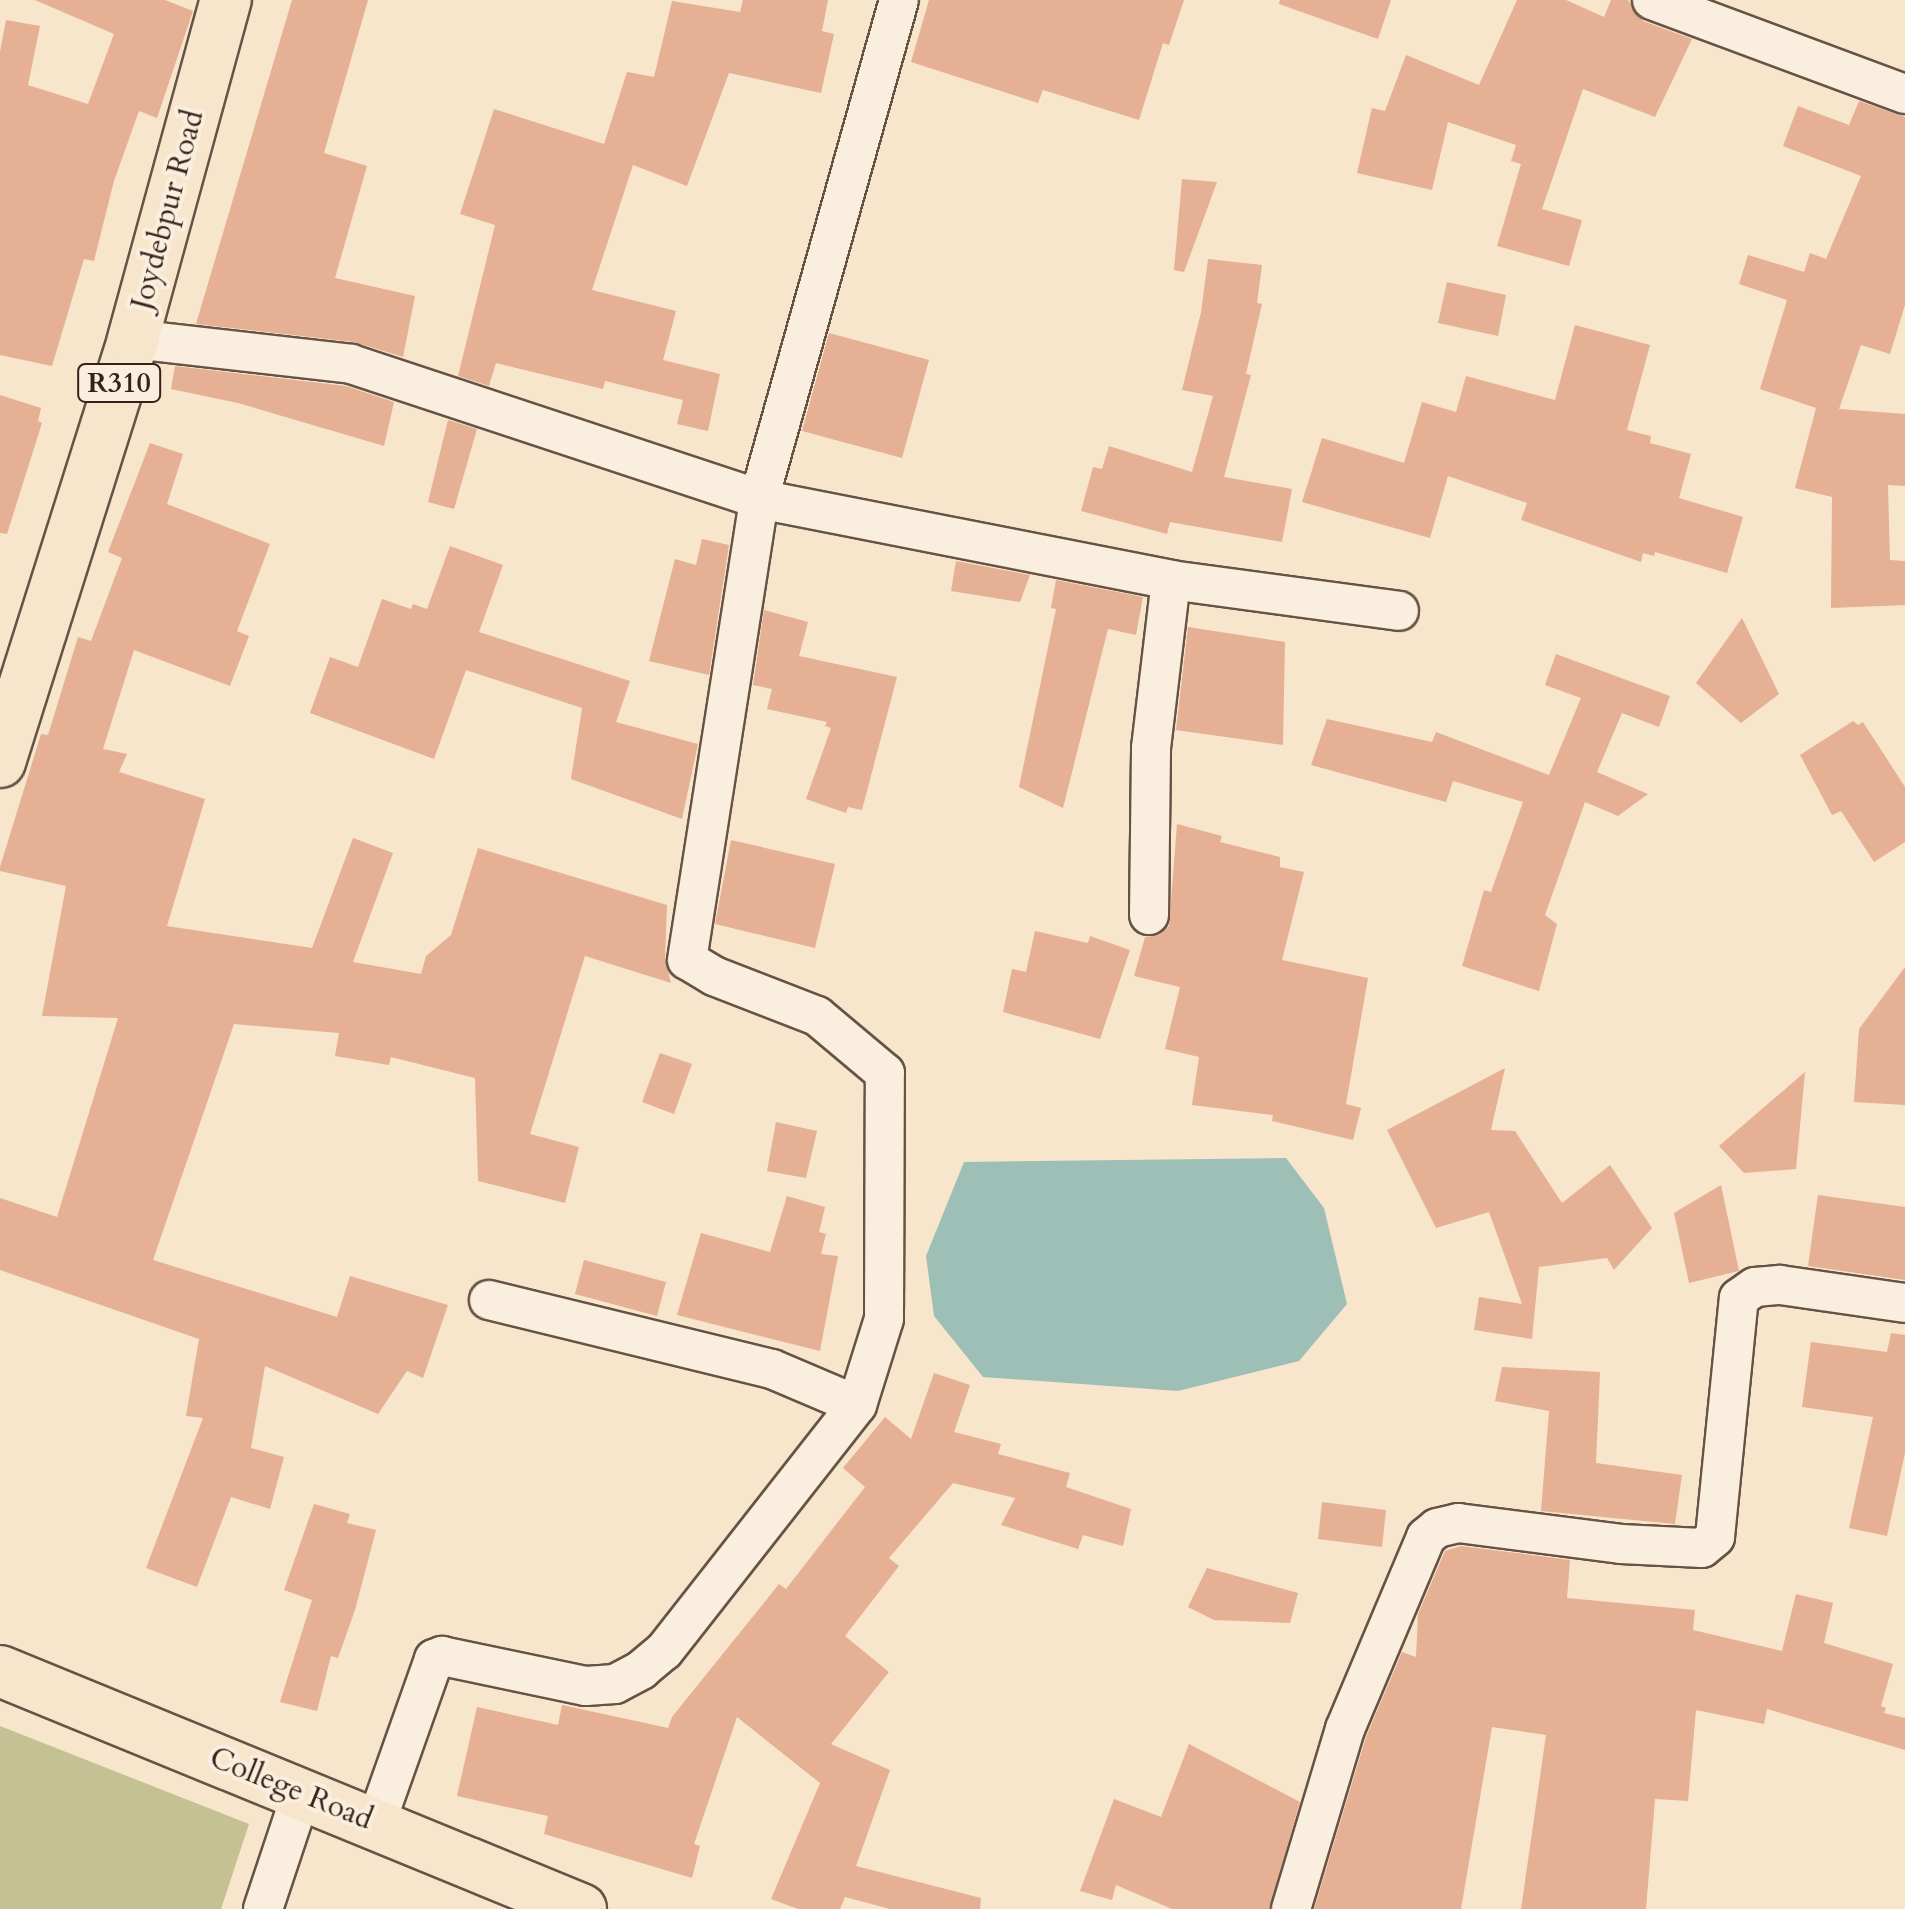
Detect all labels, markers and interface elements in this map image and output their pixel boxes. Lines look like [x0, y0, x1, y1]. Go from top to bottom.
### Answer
street label: Joydebpur Road [124, 106, 212, 314]
road number: R310 [76, 360, 162, 406]
street label: College Road [204, 1740, 378, 1838]

